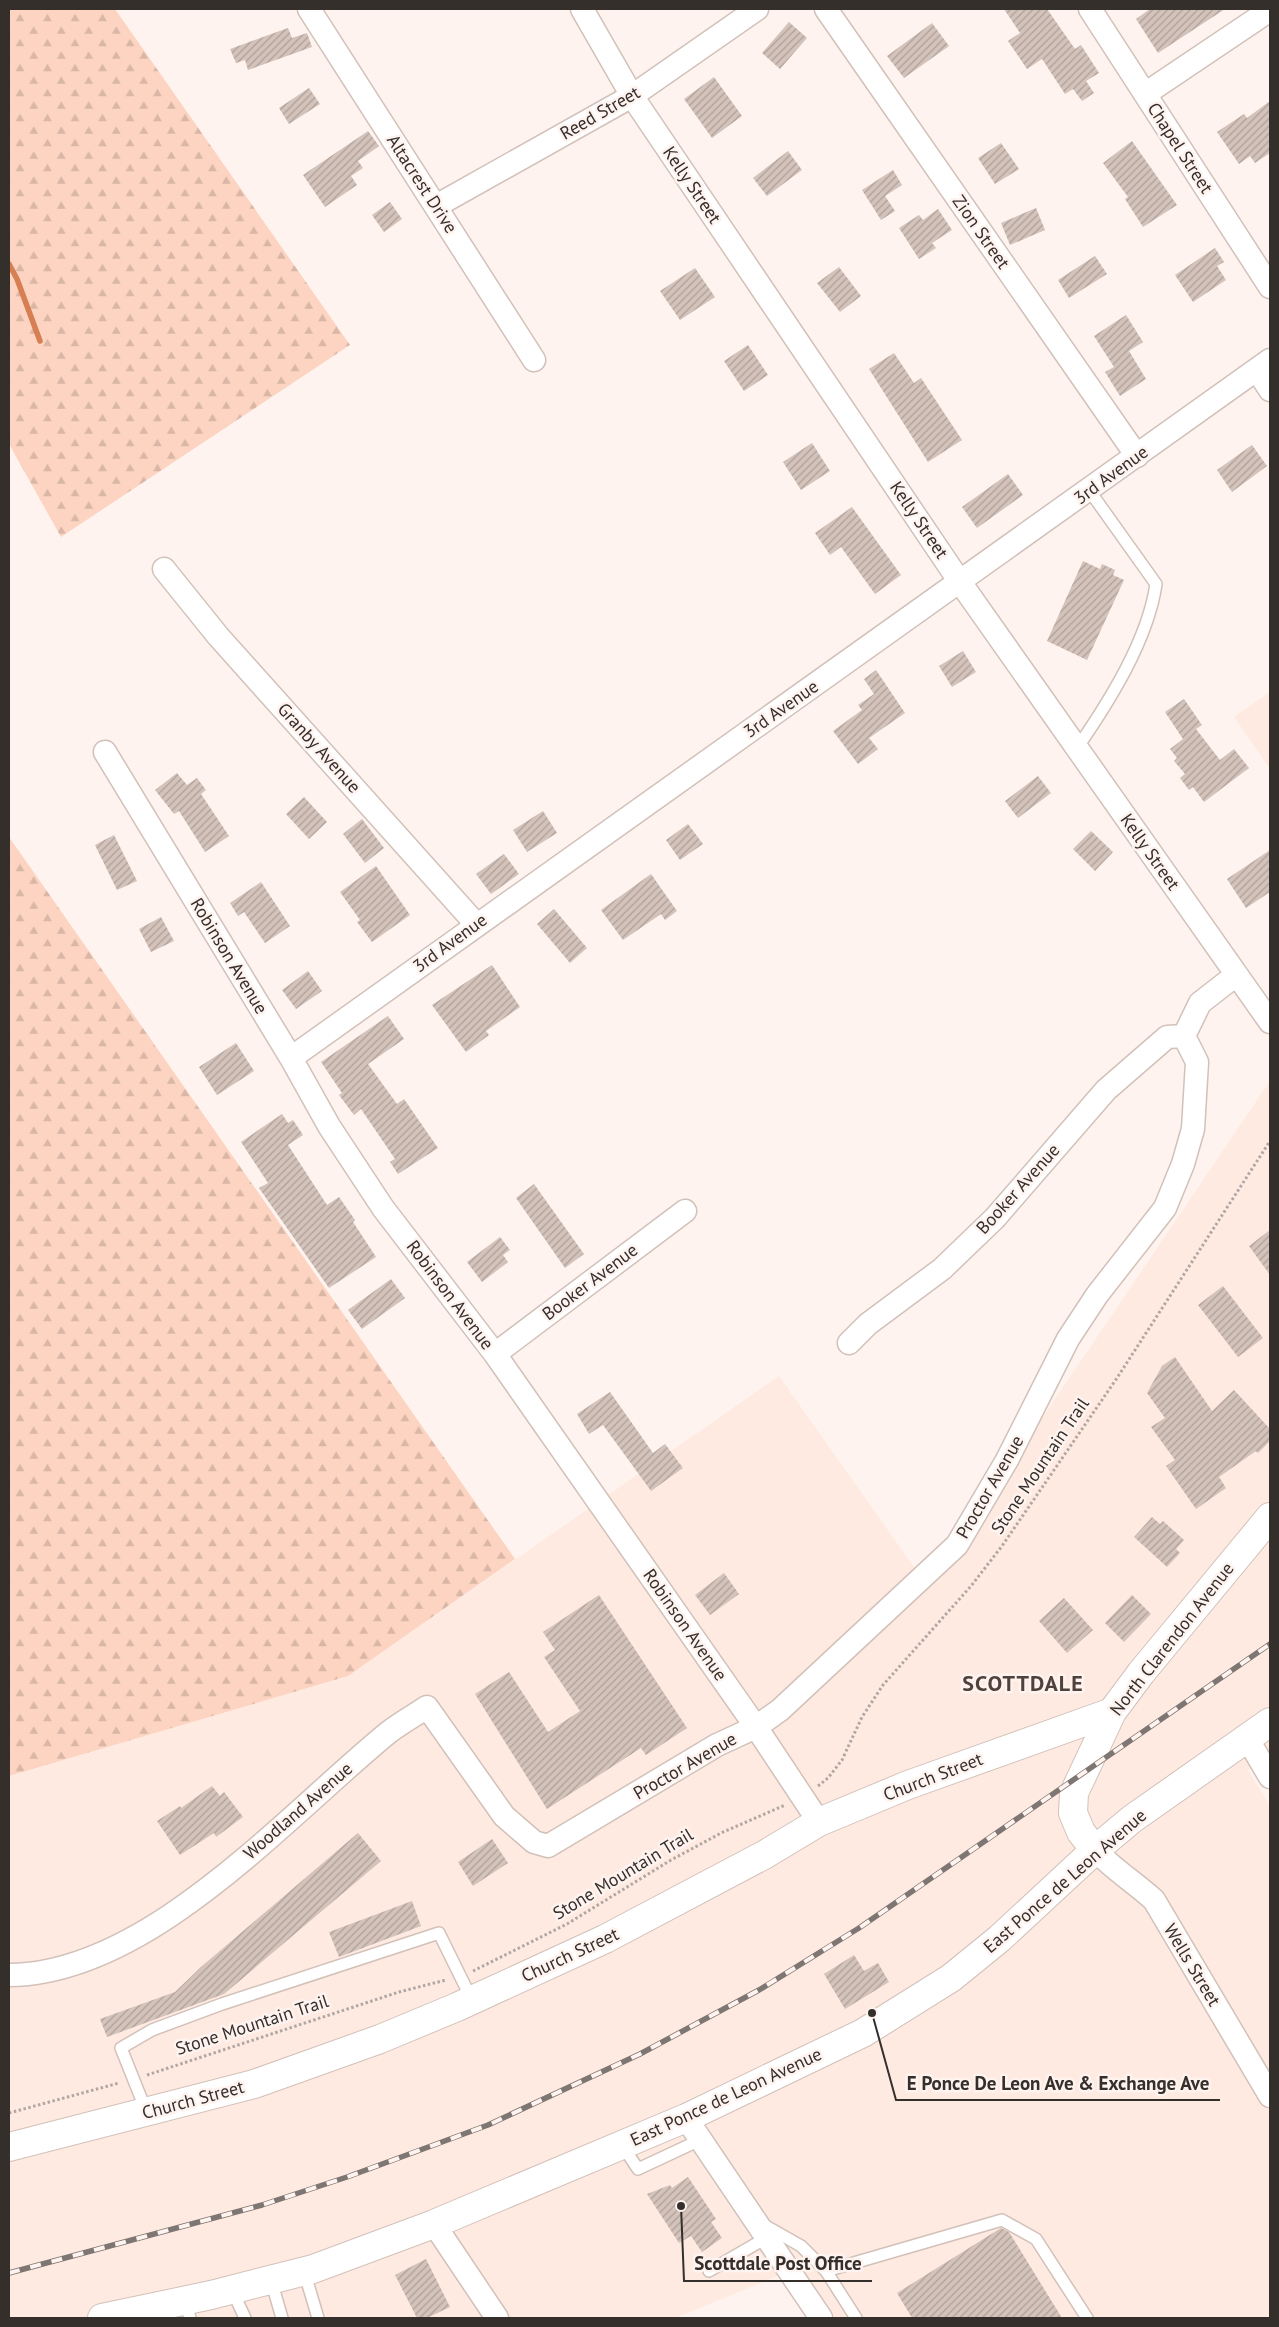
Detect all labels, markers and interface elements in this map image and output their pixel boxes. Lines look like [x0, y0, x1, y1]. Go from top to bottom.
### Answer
street label: Reed Street [556, 81, 644, 145]
street label: Chapel Street [1142, 98, 1218, 198]
street label: Altacrest Drive [382, 130, 463, 237]
street label: Kelly Street [658, 142, 727, 228]
street label: Zion Street [948, 190, 1015, 273]
street label: 3rd Avenue [1069, 440, 1152, 509]
street label: Kelly Street [885, 477, 954, 563]
street label: 3rd Avenue [739, 674, 823, 743]
street label: Granby Avenue [273, 698, 366, 798]
street label: Kelly Street [1116, 809, 1185, 894]
street label: Robinson Avenue [186, 894, 273, 1018]
street label: 3rd Avenue [408, 908, 491, 977]
street label: Booker Avenue [971, 1139, 1064, 1239]
street label: Robinson Avenue [402, 1235, 499, 1354]
street label: Booker Avenue [537, 1238, 642, 1325]
street label: Stone Mountain Trail [985, 1393, 1094, 1538]
street label: Proctor Avenue [951, 1431, 1028, 1542]
street label: North Clarendon Avenue [1105, 1557, 1239, 1720]
street label: Robinson Avenue [638, 1564, 733, 1685]
district label: SCOTTDALE [962, 1669, 1084, 1697]
street label: Proctor Avenue [629, 1727, 740, 1804]
street label: Church Street [880, 1747, 986, 1806]
street label: Woodland Avenue [238, 1757, 357, 1864]
street label: East Ponce de Leon Avenue [978, 1804, 1151, 1958]
street label: Stone Mountain Trail [548, 1822, 698, 1925]
street label: Wells Street [1159, 1919, 1226, 2010]
street label: Church Street [517, 1922, 622, 1987]
street label: Stone Mountain Trail [172, 1989, 332, 2060]
street label: East Ponce de Leon Avenue [626, 2042, 825, 2151]
callout: E Ponce De Leon Ave & Exchange Ave [896, 2066, 1220, 2100]
text: E Ponce De Leon Ave & Exchange Ave [907, 2071, 1209, 2095]
street label: Church Street [139, 2075, 246, 2124]
callout: Scottdale Post Office [684, 2247, 872, 2281]
text: Scottdale Post Office [694, 2251, 862, 2275]

